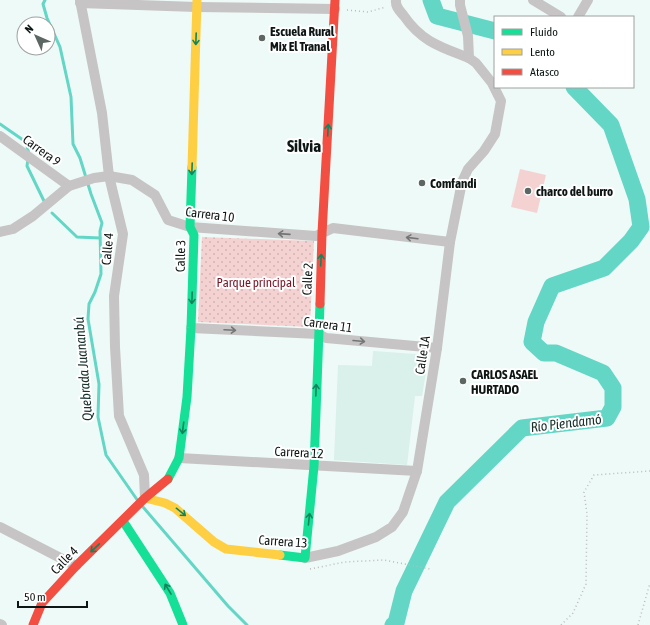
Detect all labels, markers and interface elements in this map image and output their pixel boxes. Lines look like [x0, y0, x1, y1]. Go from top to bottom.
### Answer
north arrow [16, 16, 56, 56]
legend [494, 16, 634, 88]
text: N [22, 22, 35, 35]
place label: Escuela Rural Mix El Tranal [270, 24, 335, 54]
text: Fluido [530, 25, 558, 39]
one-way arrow [192, 32, 199, 45]
marker: Escuela Rural Mix El Tranal [257, 33, 267, 43]
text: Lento [530, 45, 555, 59]
text: Atasco [530, 65, 560, 79]
one-way arrow [325, 124, 332, 137]
street label: Carrera 9 [20, 132, 64, 169]
district label: Silvia [287, 136, 321, 156]
one-way arrow [188, 162, 196, 175]
place label: Comfandi [430, 176, 476, 191]
marker: Comfandi [417, 178, 427, 188]
place label: charco del burro [536, 184, 613, 199]
marker: charco del burro [523, 186, 533, 196]
street label: Carrera 10 [185, 204, 235, 225]
one-way arrow [278, 230, 291, 237]
street label: Calle 4 [99, 232, 116, 266]
one-way arrow [406, 234, 419, 241]
street label: Calle 3 [173, 240, 188, 272]
one-way arrow [317, 254, 325, 267]
street label: Calle 2 [299, 262, 316, 296]
park label: Parque principal [217, 275, 296, 290]
one-way arrow [188, 291, 196, 304]
street label: Carrera 11 [303, 314, 353, 335]
water label: Quebrada Juananbú [70, 316, 96, 422]
one-way arrow [223, 326, 236, 333]
street label: Calle 1A [412, 334, 433, 375]
one-way arrow [352, 338, 365, 345]
place label: CARLOS ASAEL HURTADO [471, 367, 538, 397]
marker: CARLOS ASAEL HURTADO [458, 376, 468, 386]
one-way arrow [312, 384, 320, 397]
water label: Río Piendamó [530, 411, 603, 435]
one-way arrow [179, 421, 187, 434]
street label: Carrera 12 [274, 444, 324, 461]
one-way arrow [175, 508, 186, 517]
one-way arrow [305, 513, 312, 526]
street label: Carrera 13 [258, 532, 308, 551]
street label: Calle 4 [48, 543, 81, 577]
one-way arrow [90, 543, 100, 553]
scale bar [18, 583, 87, 609]
one-way arrow [163, 583, 171, 595]
text: 50 m [24, 590, 46, 604]

